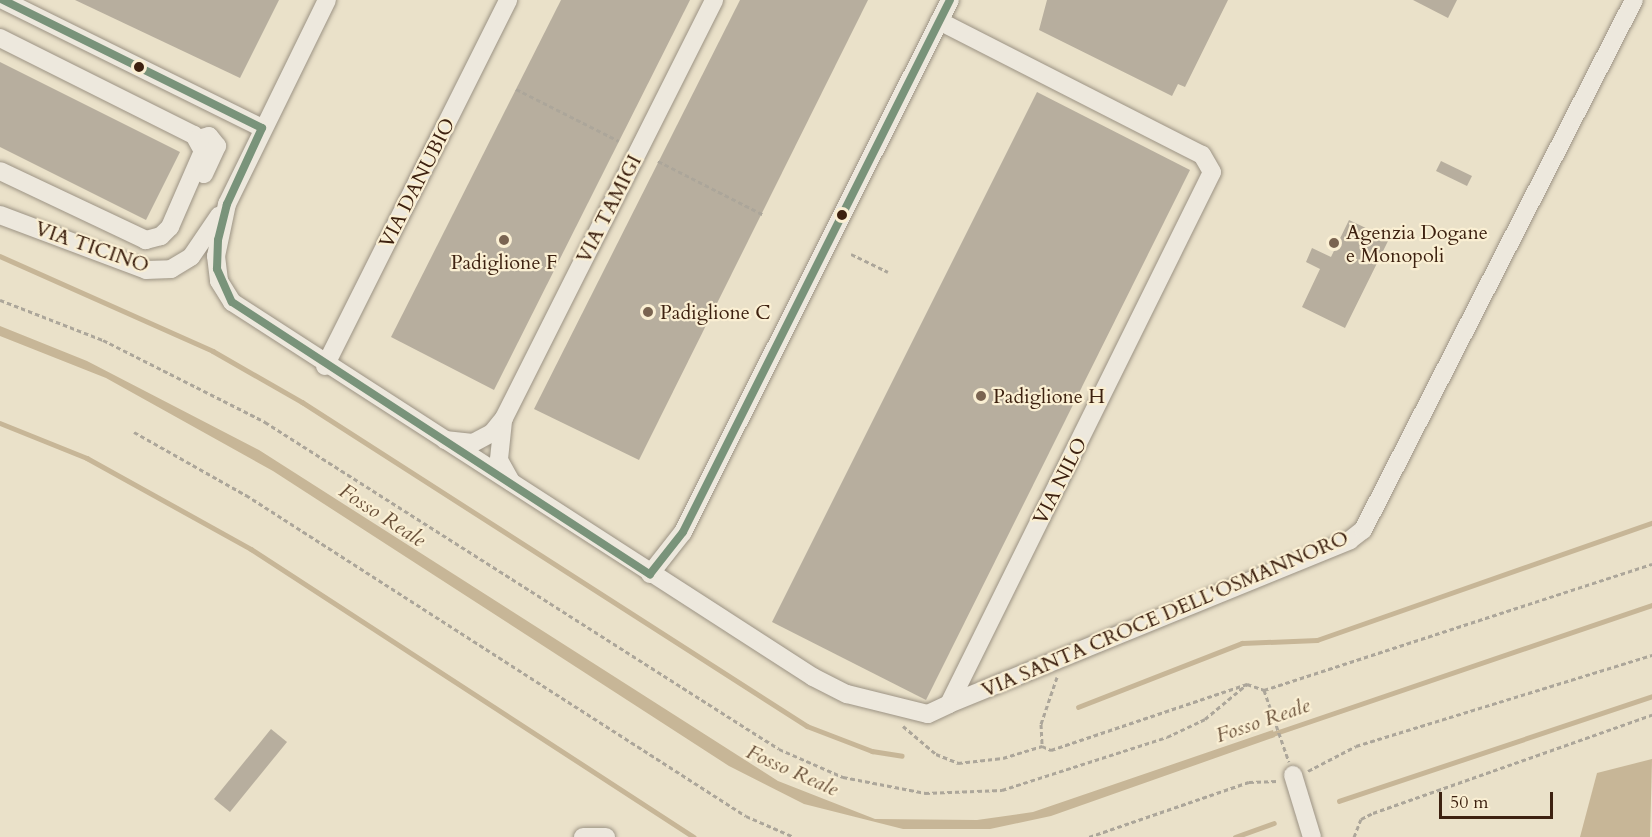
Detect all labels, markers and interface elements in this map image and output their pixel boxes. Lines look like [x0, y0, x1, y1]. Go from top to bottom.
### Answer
unlabelled marker [133, 61, 145, 73]
street label: VIA DANUBIO [374, 114, 460, 252]
street label: VIA TAMIGI [571, 151, 647, 267]
unlabelled marker [836, 209, 848, 221]
street label: VIA TICINO [32, 216, 152, 278]
place label: Agenzia Dogane e Monopoli [1346, 220, 1488, 267]
marker: Padiglione F [497, 233, 511, 247]
marker: Agenzia Dogane e Monopoli [1327, 236, 1341, 250]
place label: Padiglione F [451, 250, 557, 274]
place label: Padiglione C [660, 300, 771, 324]
marker: Padiglione C [641, 305, 655, 319]
place label: Padiglione H [993, 384, 1105, 408]
marker: Padiglione H [974, 389, 988, 403]
street label: VIA NILO [1028, 433, 1092, 529]
water label: Fosso Reale [334, 479, 430, 553]
street label: VIA SANTA CROCE DELL'OSMANNORO [978, 526, 1352, 702]
water label: Fosso Reale [1213, 693, 1313, 749]
water label: Fosso Reale [742, 740, 842, 802]
scale bar [1442, 780, 1556, 818]
text: 50 m [1450, 790, 1489, 815]

